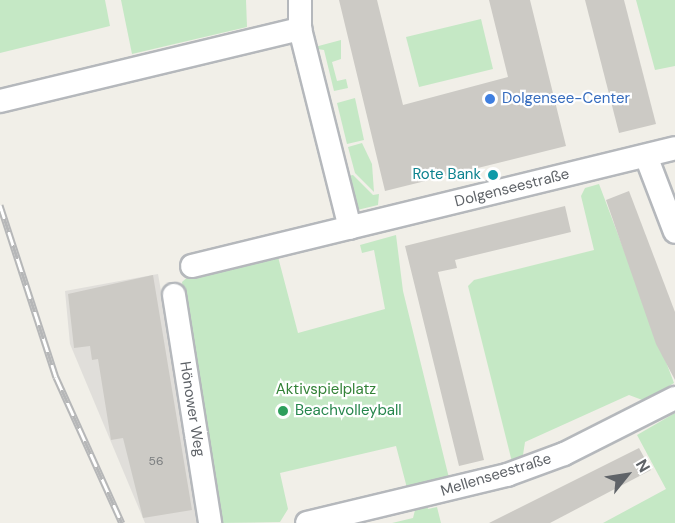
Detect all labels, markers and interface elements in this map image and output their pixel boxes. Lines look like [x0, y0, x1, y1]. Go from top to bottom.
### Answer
place label: Dolgensee-Center [502, 90, 630, 108]
marker: Dolgensee-Center [483, 92, 497, 106]
street label: Dolgenseestraße [453, 165, 571, 211]
place label: Rote Bank [412, 166, 481, 184]
marker: Rote Bank [486, 168, 500, 182]
street label: Hönower Weg [176, 360, 208, 458]
park label: Aktivspielplatz [276, 381, 376, 399]
place label: Beachvolleyball [295, 402, 402, 420]
marker: Beachvolleyball [276, 404, 290, 418]
north arrow [597, 445, 657, 505]
street label: Mellenseestraße [439, 450, 553, 500]
house number: 56 [149, 455, 163, 469]
text: N [631, 455, 655, 476]

